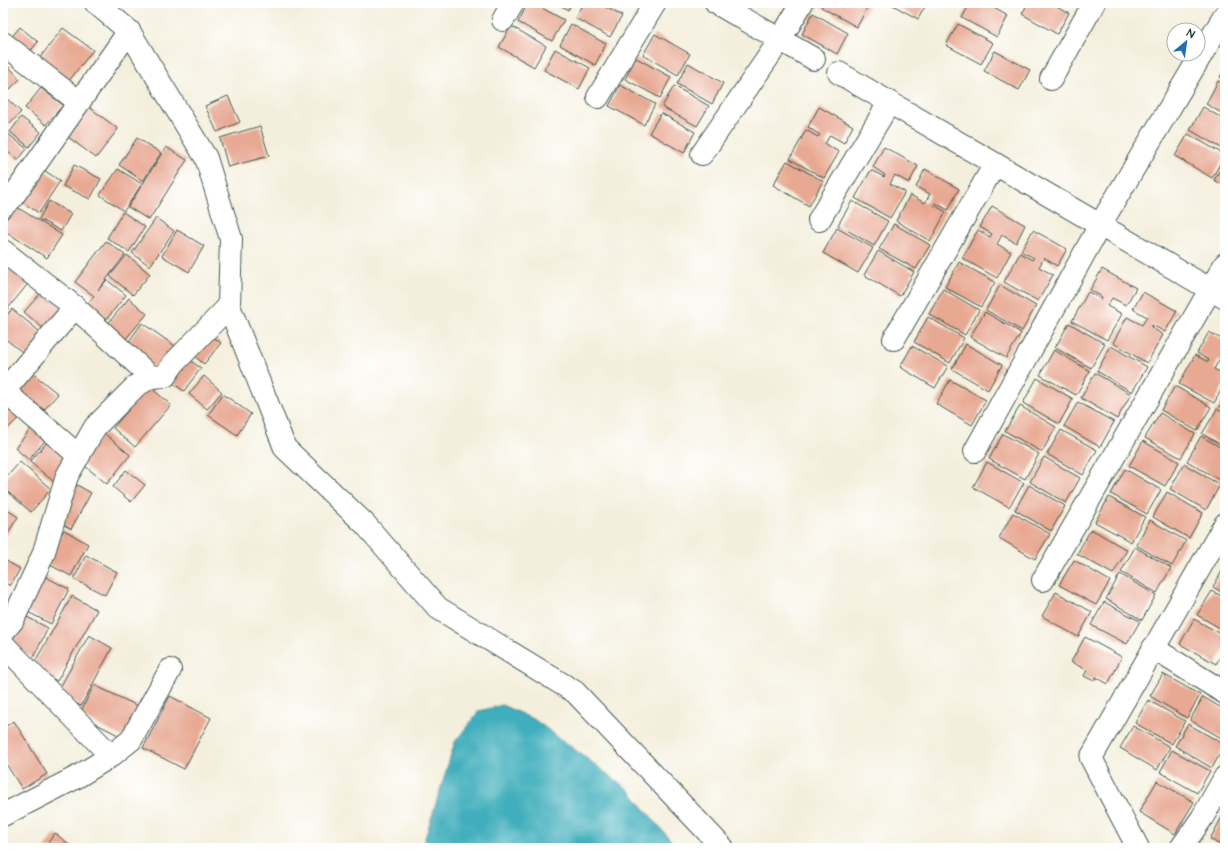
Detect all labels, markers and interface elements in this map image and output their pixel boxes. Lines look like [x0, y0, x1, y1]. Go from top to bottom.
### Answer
north arrow [1166, 22, 1206, 62]
text: N [1184, 25, 1197, 42]

